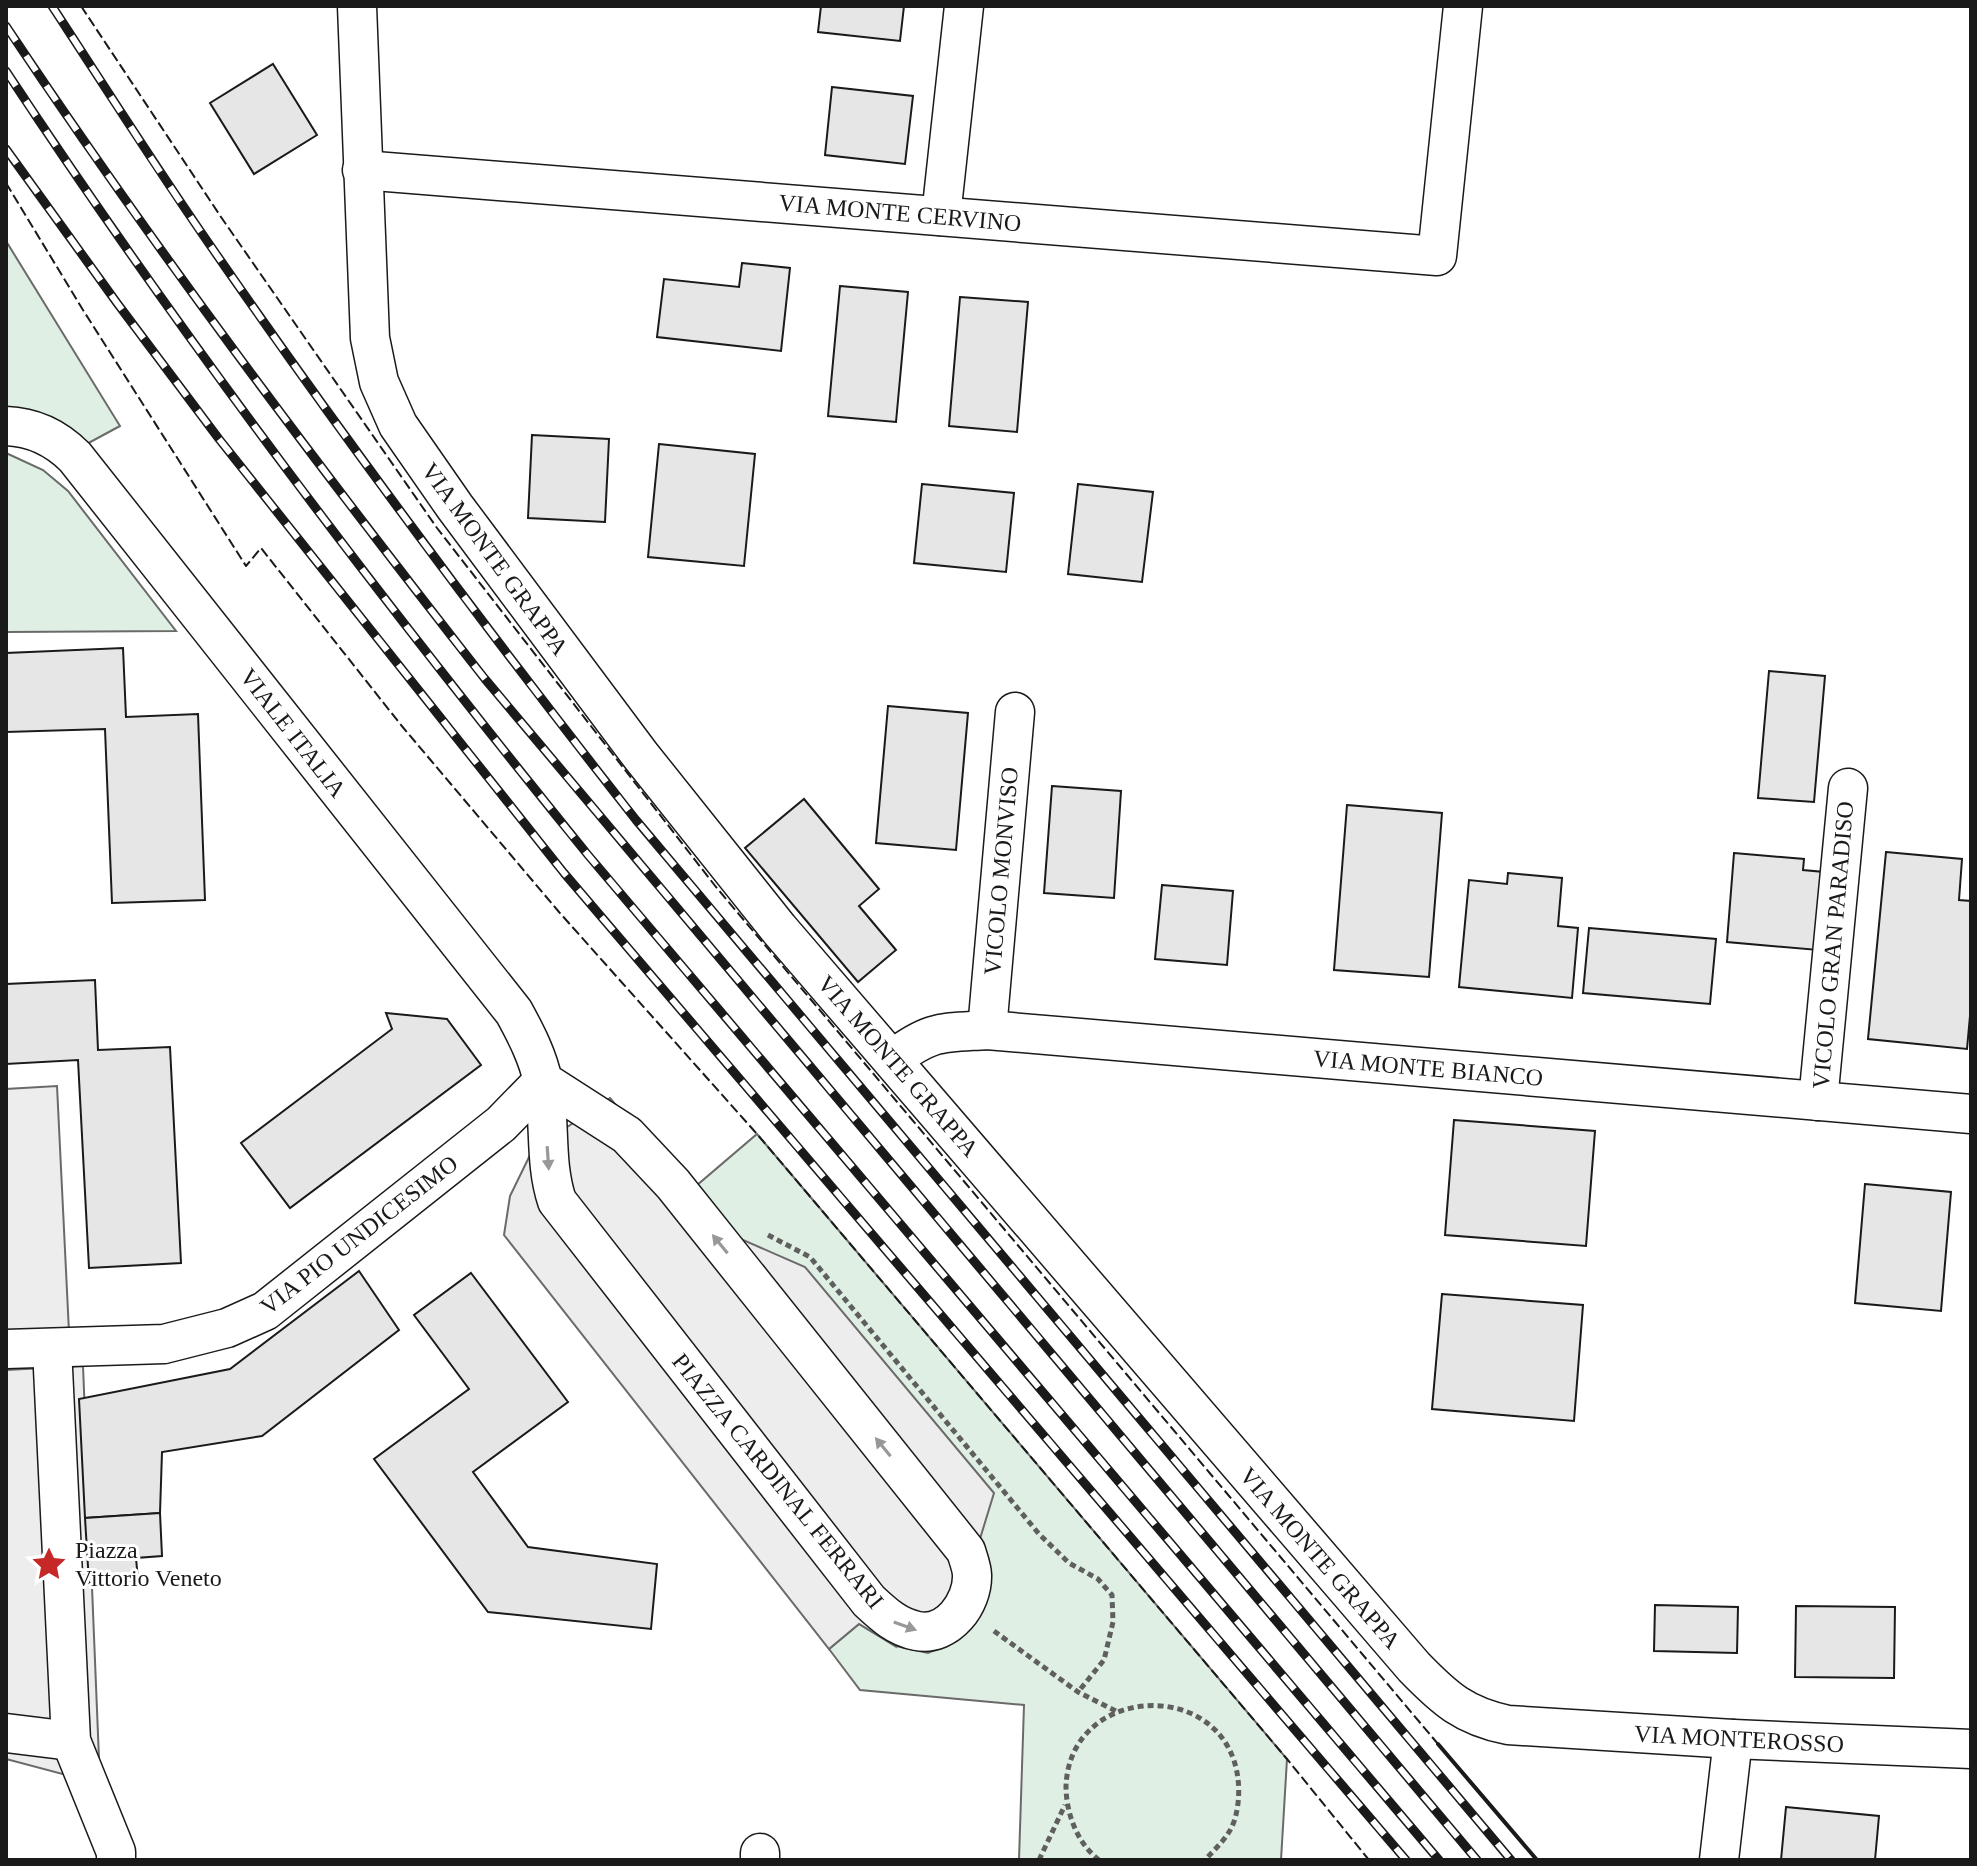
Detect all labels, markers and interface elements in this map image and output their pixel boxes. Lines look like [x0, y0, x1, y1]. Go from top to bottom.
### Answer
street label: VIA MONTE CERVINO [778, 189, 1022, 237]
street label: VIA MONTE GRAPPA [417, 458, 574, 661]
street label: VIALE ITALIA [235, 664, 352, 803]
street label: VICOLO MONVISO [979, 766, 1023, 976]
street label: VICOLO GRAN PARADISO [1807, 800, 1859, 1090]
street label: VIA MONTE GRAPPA [812, 970, 984, 1162]
street label: VIA MONTE BIANCO [1312, 1045, 1544, 1091]
one-way arrow [542, 1146, 555, 1171]
street label: VIA PIO UNDICESIMO [255, 1150, 463, 1320]
one-way arrow [713, 1234, 729, 1254]
street label: PIAZZA CARDINAL FERRARI [667, 1348, 889, 1614]
one-way arrow [875, 1437, 891, 1457]
street label: VIA MONTE GRAPPA [1234, 1462, 1406, 1654]
place label: Piazza Vittorio Veneto [75, 1537, 222, 1591]
place icon: Piazza Vittorio Veneto [30, 1545, 68, 1583]
one-way arrow [893, 1621, 917, 1633]
street label: VIA MONTEROSSO [1633, 1721, 1845, 1757]

